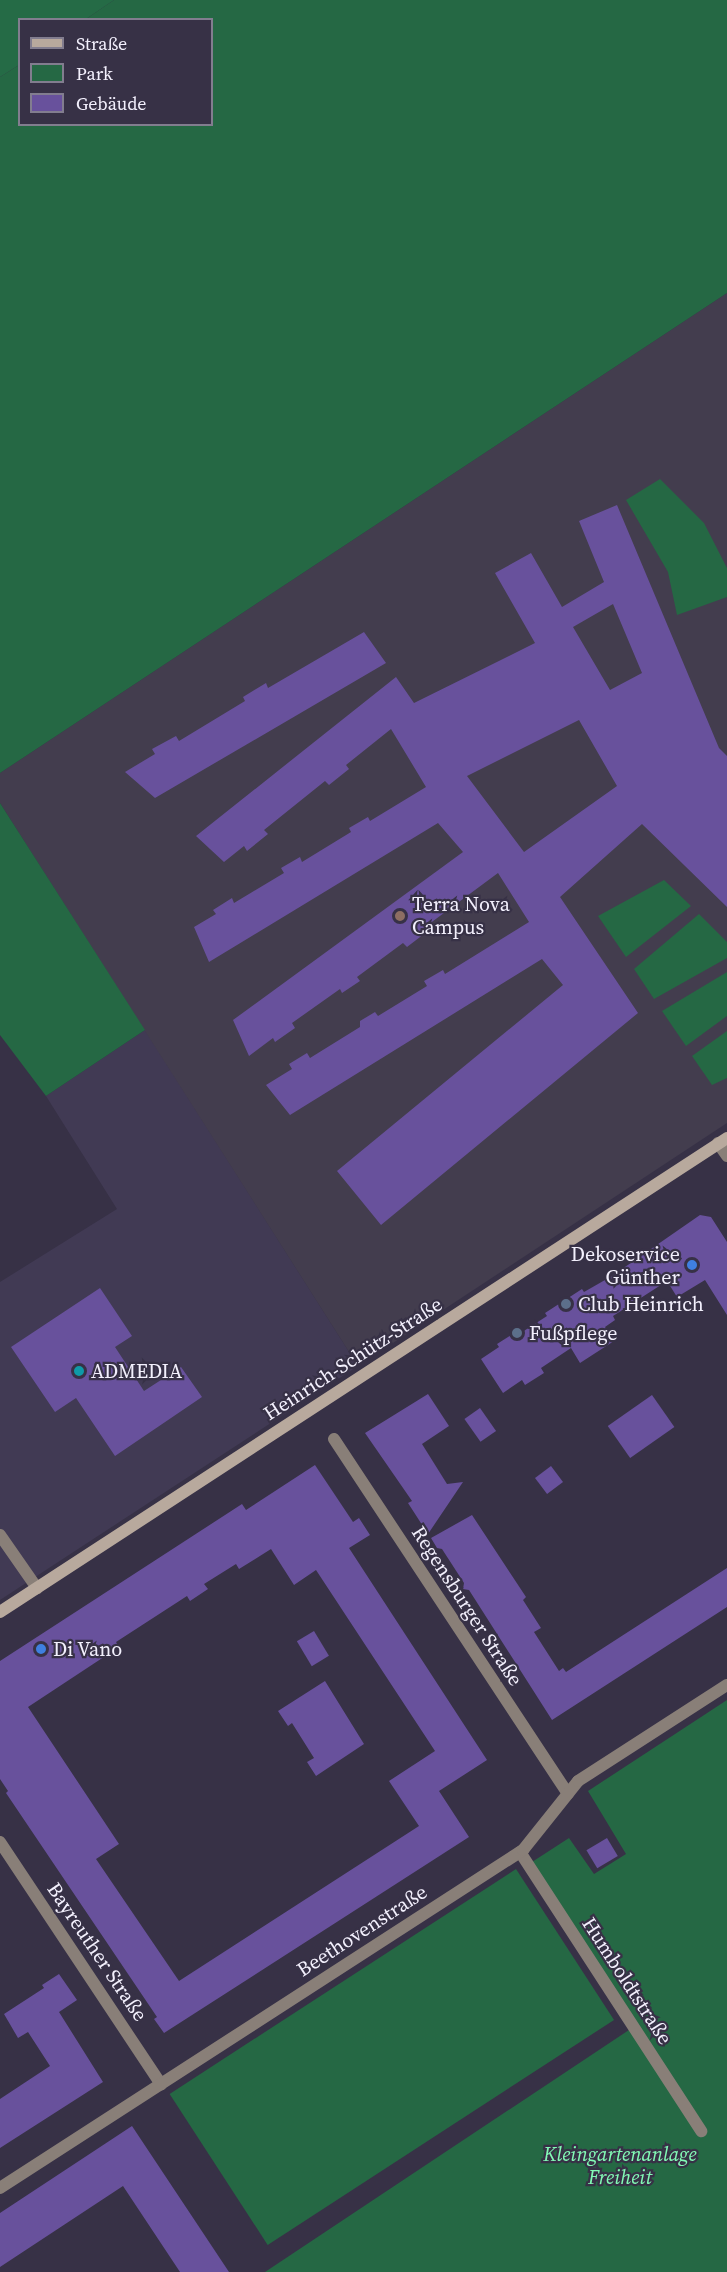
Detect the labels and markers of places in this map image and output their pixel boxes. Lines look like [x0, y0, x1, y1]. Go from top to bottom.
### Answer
place label: Terra Nova Campus [412, 892, 510, 939]
marker: Terra Nova Campus [393, 909, 407, 923]
place label: Dekoservice Günther [571, 1242, 680, 1289]
marker: Dekoservice Günther [685, 1258, 699, 1272]
place label: Club Heinrich [578, 1292, 704, 1316]
marker: Club Heinrich [559, 1297, 573, 1311]
place label: Fußpflege [529, 1321, 618, 1345]
marker: Fußpflege [510, 1326, 524, 1340]
place label: ADMEDIA [91, 1359, 182, 1383]
marker: ADMEDIA [72, 1364, 86, 1378]
place label: Di Vano [53, 1637, 123, 1661]
marker: Di Vano [34, 1642, 48, 1656]

